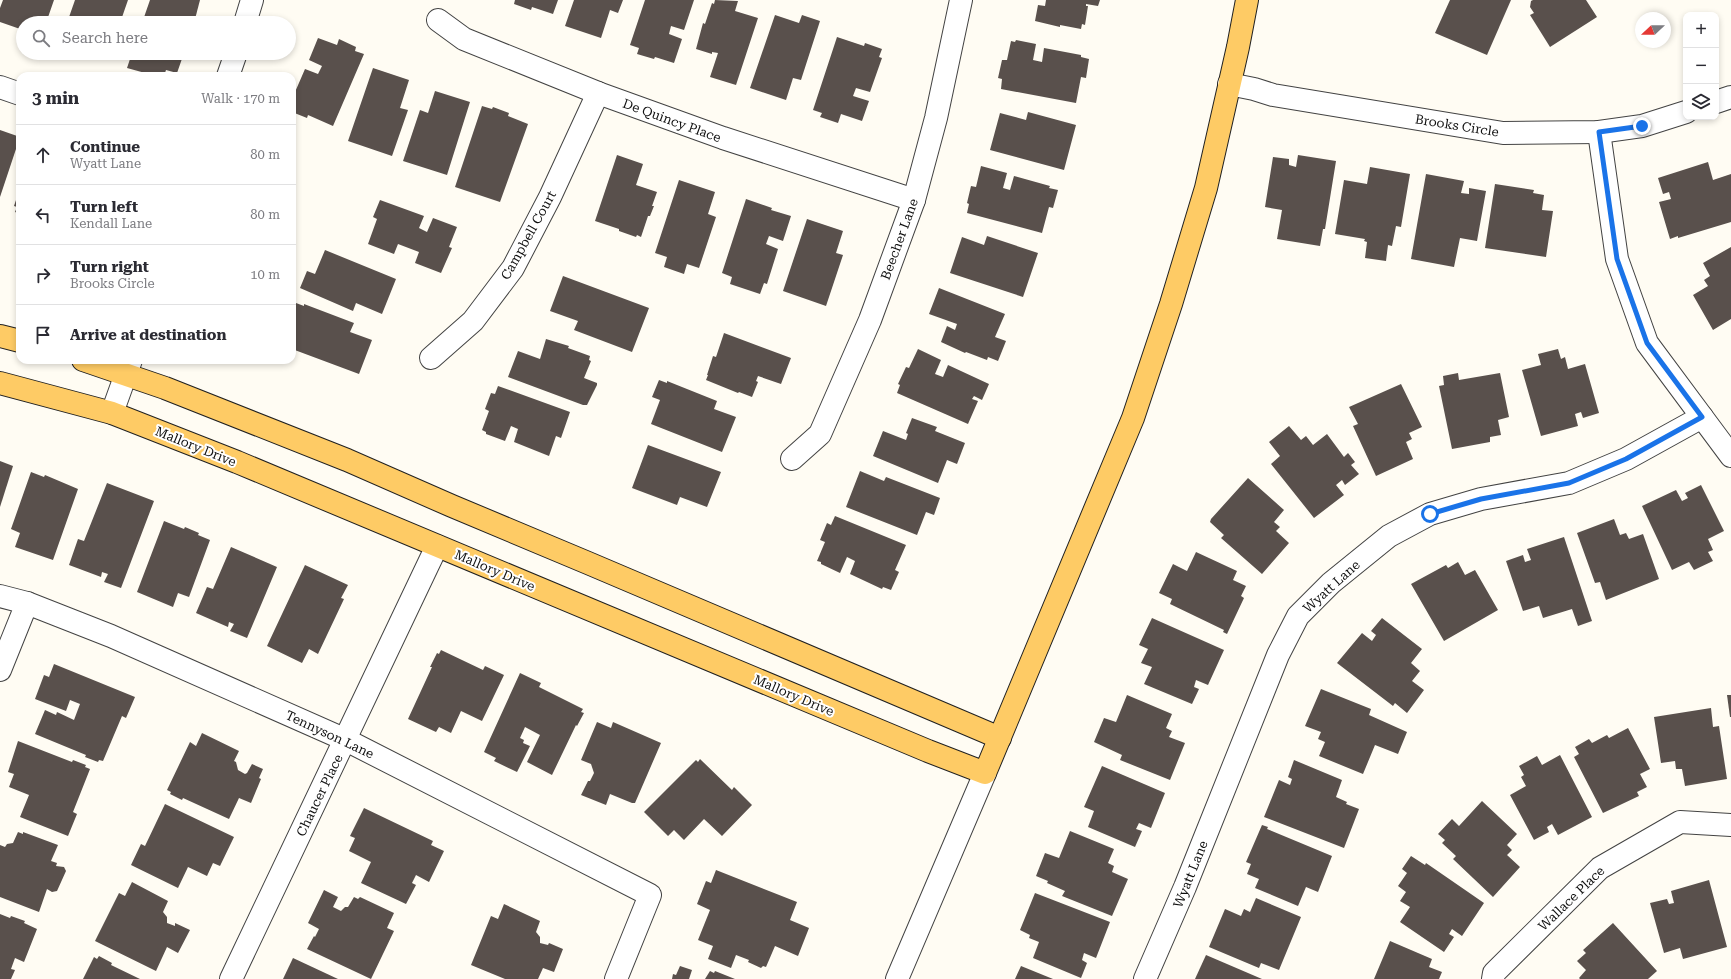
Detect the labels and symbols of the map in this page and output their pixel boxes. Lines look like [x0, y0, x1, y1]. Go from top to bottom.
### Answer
north arrow [1635, 12, 1671, 48]
street label: De Quincy Place [621, 96, 723, 145]
street label: Brooks Circle [1414, 111, 1500, 140]
route end [1633, 117, 1651, 135]
street label: Campbell Court [498, 188, 559, 282]
street label: Beecher Lane [878, 197, 921, 282]
street label: Mallory Drive [153, 423, 238, 469]
route start [1421, 505, 1439, 523]
street label: Mallory Drive [452, 547, 537, 594]
street label: Wyatt Lane [1300, 557, 1363, 616]
street label: Mallory Drive [751, 672, 836, 719]
street label: Tennyson Lane [283, 707, 376, 761]
street label: Chaucer Place [293, 752, 346, 839]
street label: Wyatt Lane [1170, 838, 1211, 910]
street label: Wallace Place [1535, 863, 1607, 934]

